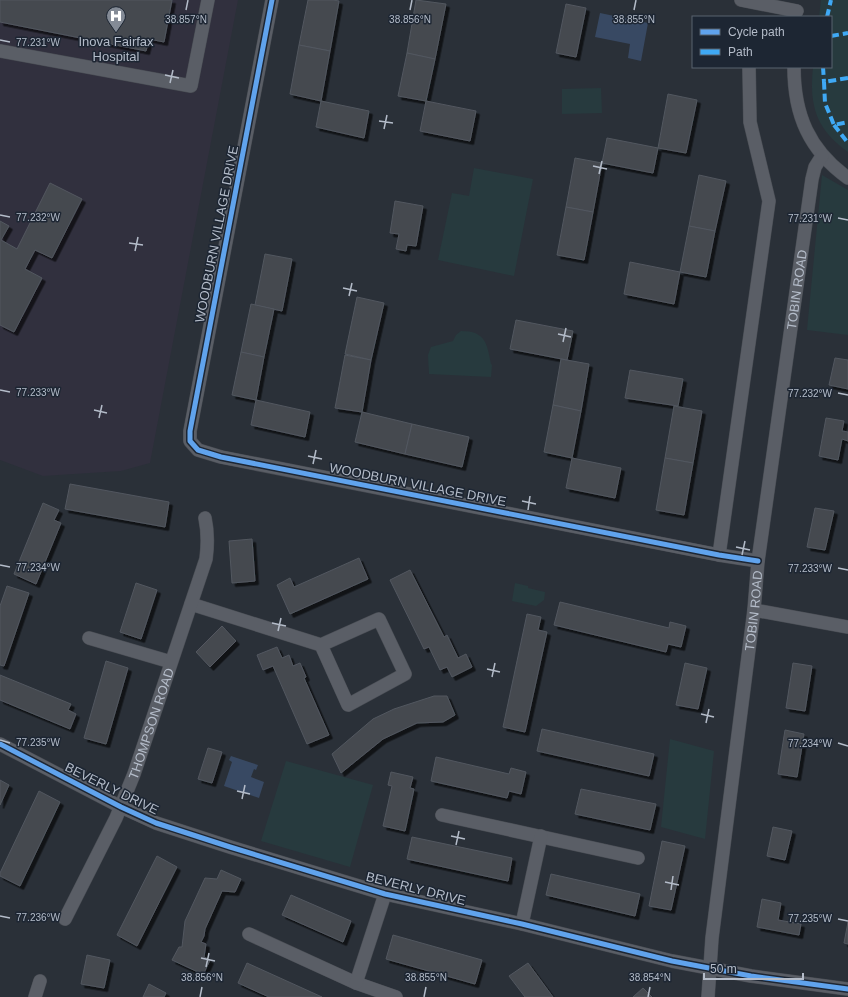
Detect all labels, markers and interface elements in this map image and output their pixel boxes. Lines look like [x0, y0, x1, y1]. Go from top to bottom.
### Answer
hospital icon: Inova Fairfax Hospital [105, 5, 127, 33]
text: 38.857°N [165, 14, 207, 25]
text: 38.856°N [389, 14, 431, 25]
text: 38.855°N [613, 14, 655, 25]
legend [692, 16, 832, 68]
text: Cycle path [728, 25, 785, 39]
place label: Inova Fairfax Hospital [78, 34, 154, 64]
text: 77.231°W [16, 37, 61, 48]
text: Path [728, 45, 753, 59]
street label: WOODBURN VILLAGE DRIVE [192, 144, 241, 324]
text: 77.232°W [16, 212, 61, 223]
text: 77.231°W [788, 213, 833, 224]
street label: TOBIN ROAD [784, 249, 810, 331]
text: 77.233°W [16, 387, 61, 398]
text: 77.232°W [788, 388, 833, 399]
street label: WOODBURN VILLAGE DRIVE [328, 460, 508, 509]
text: 77.234°W [16, 562, 61, 573]
text: 77.233°W [788, 563, 833, 574]
street label: TOBIN ROAD [742, 570, 765, 652]
street label: THOMPSON ROAD [126, 666, 177, 782]
text: 77.235°W [16, 737, 61, 748]
text: 77.234°W [788, 738, 833, 749]
street label: BEVERLY DRIVE [63, 759, 161, 818]
street label: BEVERLY DRIVE [365, 869, 468, 908]
text: 77.236°W [16, 912, 61, 923]
text: 77.235°W [788, 913, 833, 924]
scale bar [704, 955, 803, 981]
text: 50 m [710, 962, 737, 976]
text: 38.856°N [181, 972, 223, 983]
text: 38.855°N [405, 972, 447, 983]
text: 38.854°N [629, 972, 671, 983]

